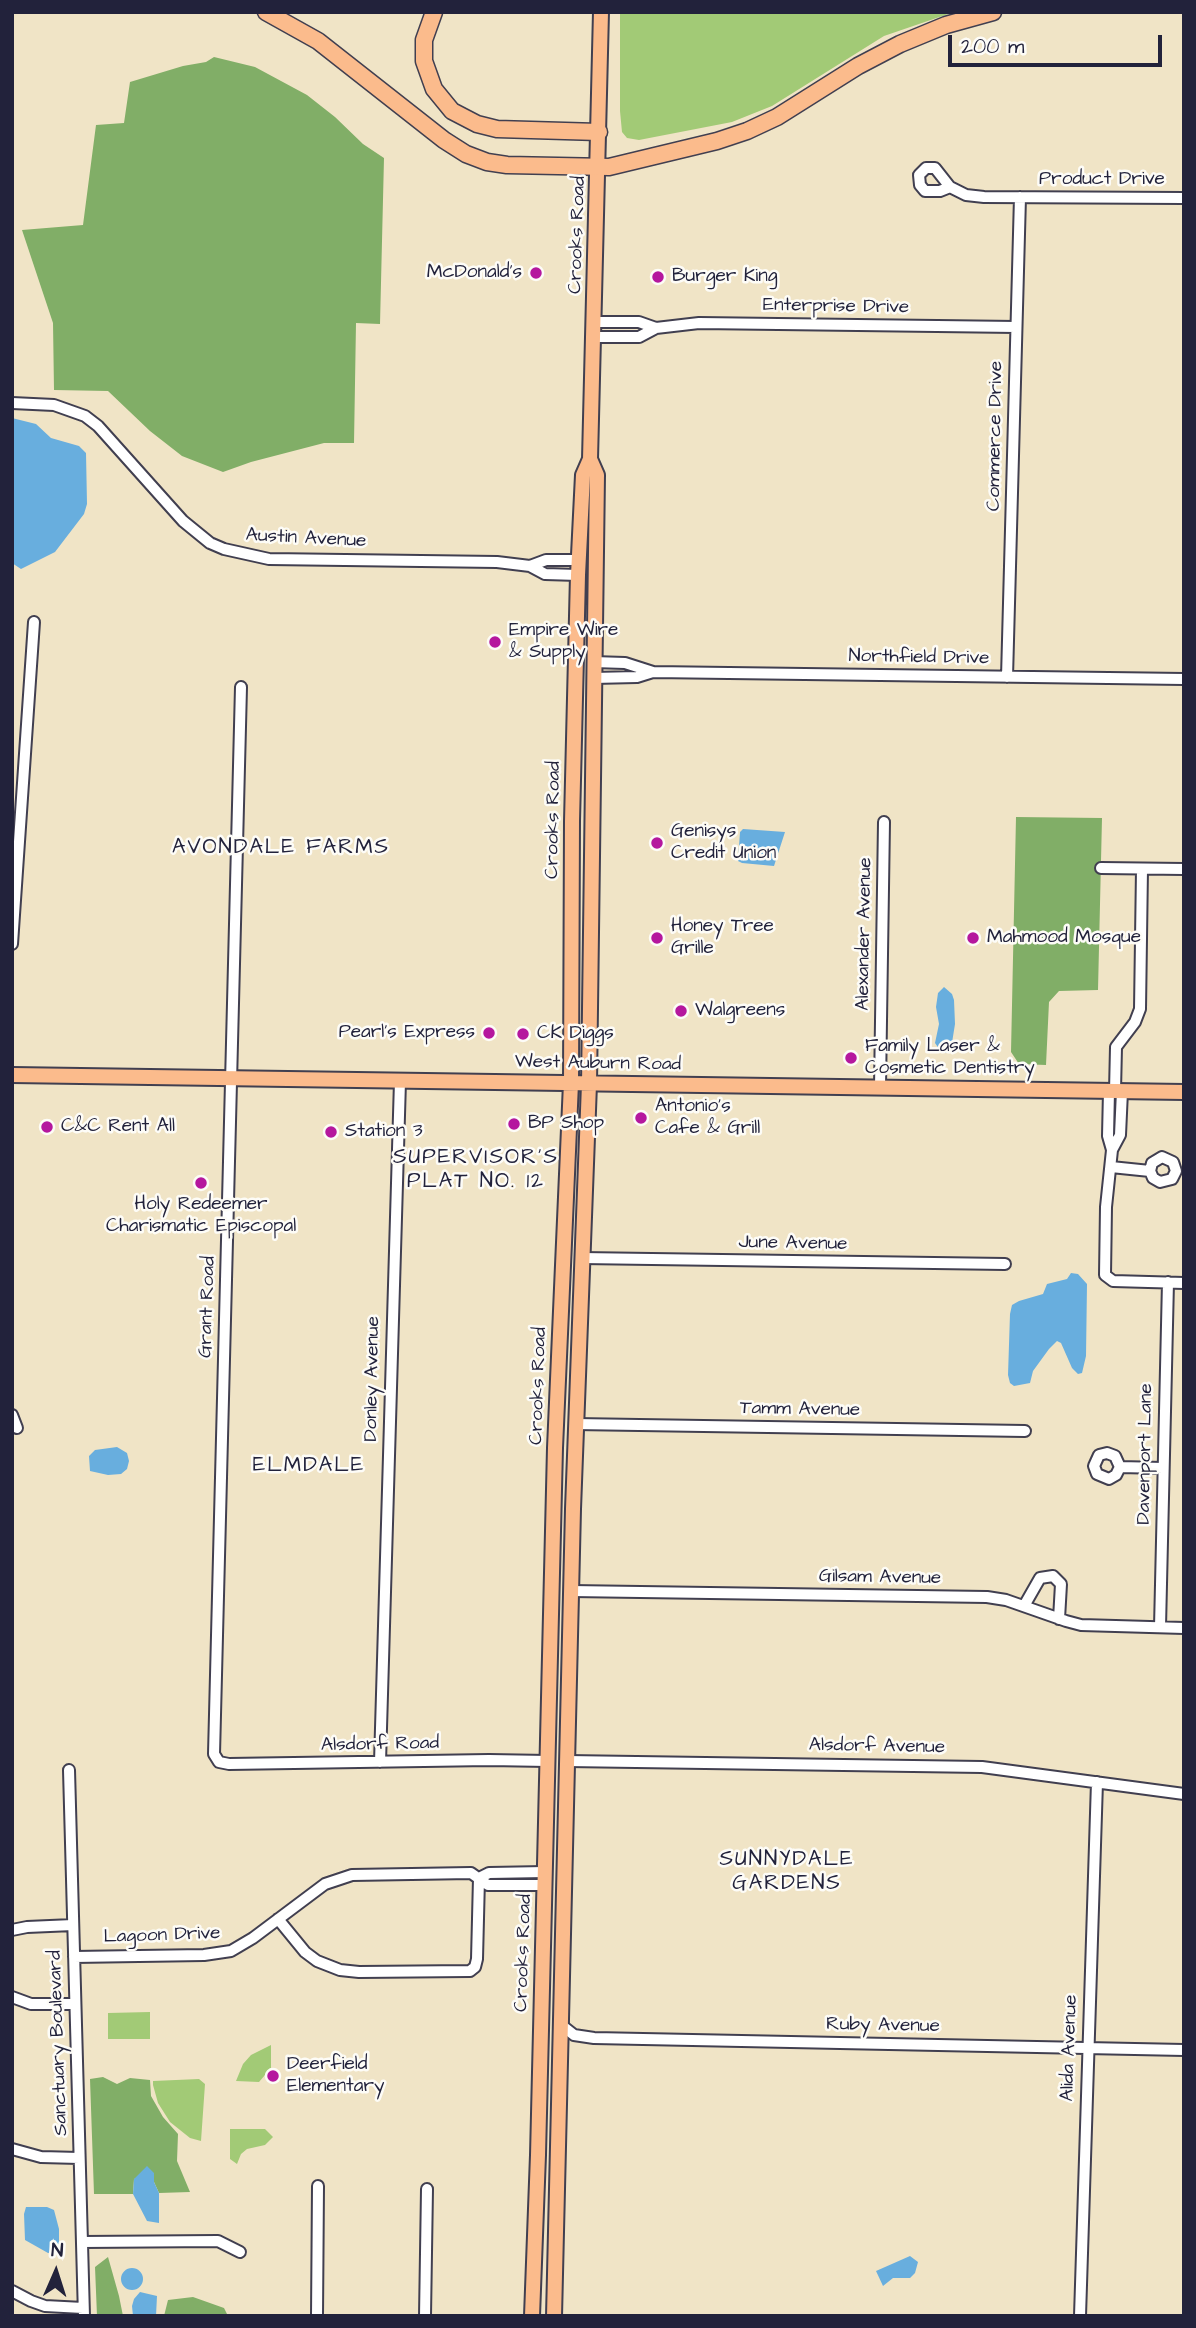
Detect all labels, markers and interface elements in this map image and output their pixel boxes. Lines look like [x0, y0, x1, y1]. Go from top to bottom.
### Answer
scale bar [951, 21, 1164, 65]
text: 200 m [961, 32, 1024, 61]
street label: Product Drive [1039, 169, 1165, 191]
street label: Crooks Road [565, 176, 591, 294]
place label: McDonald's [427, 262, 522, 284]
marker: McDonald's [528, 265, 544, 281]
place label: Burger King [672, 266, 777, 288]
marker: Burger King [650, 269, 666, 285]
street label: Enterprise Drive [763, 294, 909, 320]
street label: Commerce Drive [983, 361, 1009, 511]
street label: Austin Avenue [245, 524, 367, 554]
place label: Empire Wire & Supply [509, 620, 618, 664]
marker: Empire Wire & Supply [487, 634, 503, 650]
street label: Northfield Drive [848, 645, 990, 671]
street label: Crooks Road [542, 761, 566, 879]
place label: Genisys Credit Union [671, 821, 776, 865]
marker: Genisys Credit Union [649, 835, 665, 851]
district label: AVONDALE FARMS [174, 836, 388, 862]
street label: Alexander Avenue [852, 857, 878, 1011]
place label: Honey Tree Grille [671, 916, 774, 960]
place label: Mahmood Mosque [987, 927, 1141, 949]
marker: Honey Tree Grille [649, 930, 665, 946]
marker: Mahmood Mosque [965, 930, 981, 946]
place label: Walgreens [695, 1000, 785, 1022]
marker: Walgreens [673, 1003, 689, 1019]
place label: Pearl's Express [339, 1022, 475, 1044]
place label: CK Diggs [537, 1023, 614, 1045]
marker: Pearl's Express [481, 1025, 497, 1041]
marker: CK Diggs [515, 1026, 531, 1042]
place label: Family Laser & Cosmetic Dentistry [865, 1036, 1035, 1080]
marker: Family Laser & Cosmetic Dentistry [843, 1050, 859, 1066]
street label: West Auburn Road [515, 1051, 681, 1077]
place label: Antonio's Cafe & Grill [655, 1096, 760, 1140]
marker: Antonio's Cafe & Grill [633, 1110, 649, 1126]
place label: BP Shop [528, 1113, 604, 1135]
place label: C&C Rent All [61, 1116, 175, 1138]
marker: BP Shop [506, 1116, 522, 1132]
marker: C&C Rent All [39, 1119, 55, 1135]
place label: Station 3 [345, 1121, 423, 1143]
marker: Station 3 [323, 1124, 339, 1140]
district label: SUPERVISOR'S PLAT NO. 12 [395, 1146, 557, 1196]
marker: Holy Redeemer Charismatic Episcopal [193, 1175, 209, 1191]
place label: Holy Redeemer Charismatic Episcopal [106, 1194, 296, 1238]
street label: June Avenue [738, 1232, 848, 1256]
street label: Grant Road [195, 1256, 221, 1358]
street label: Donley Avenue [361, 1316, 385, 1442]
street label: Crooks Road [526, 1327, 552, 1445]
street label: Davenport Lane [1133, 1383, 1159, 1525]
street label: Tamm Avenue [740, 1398, 860, 1422]
district label: ELMDALE [254, 1454, 364, 1480]
street label: Gilsam Avenue [819, 1566, 941, 1590]
street label: Alsdorf Road [321, 1733, 439, 1757]
street label: Alsdorf Avenue [809, 1734, 945, 1760]
district label: SUNNYDALE GARDENS [721, 1848, 853, 1898]
street label: Crooks Road [511, 1894, 537, 2012]
street label: Lagoon Drive [103, 1923, 221, 1949]
street label: Sanctuary Boulevard [44, 1950, 74, 2136]
street label: Alida Avenue [1057, 1994, 1083, 2102]
street label: Ruby Avenue [826, 2014, 940, 2038]
place label: Deerfield Elementary [287, 2054, 384, 2098]
marker: Deerfield Elementary [265, 2068, 281, 2084]
north arrow [21, 2237, 91, 2307]
text: N [50, 2237, 64, 2264]

